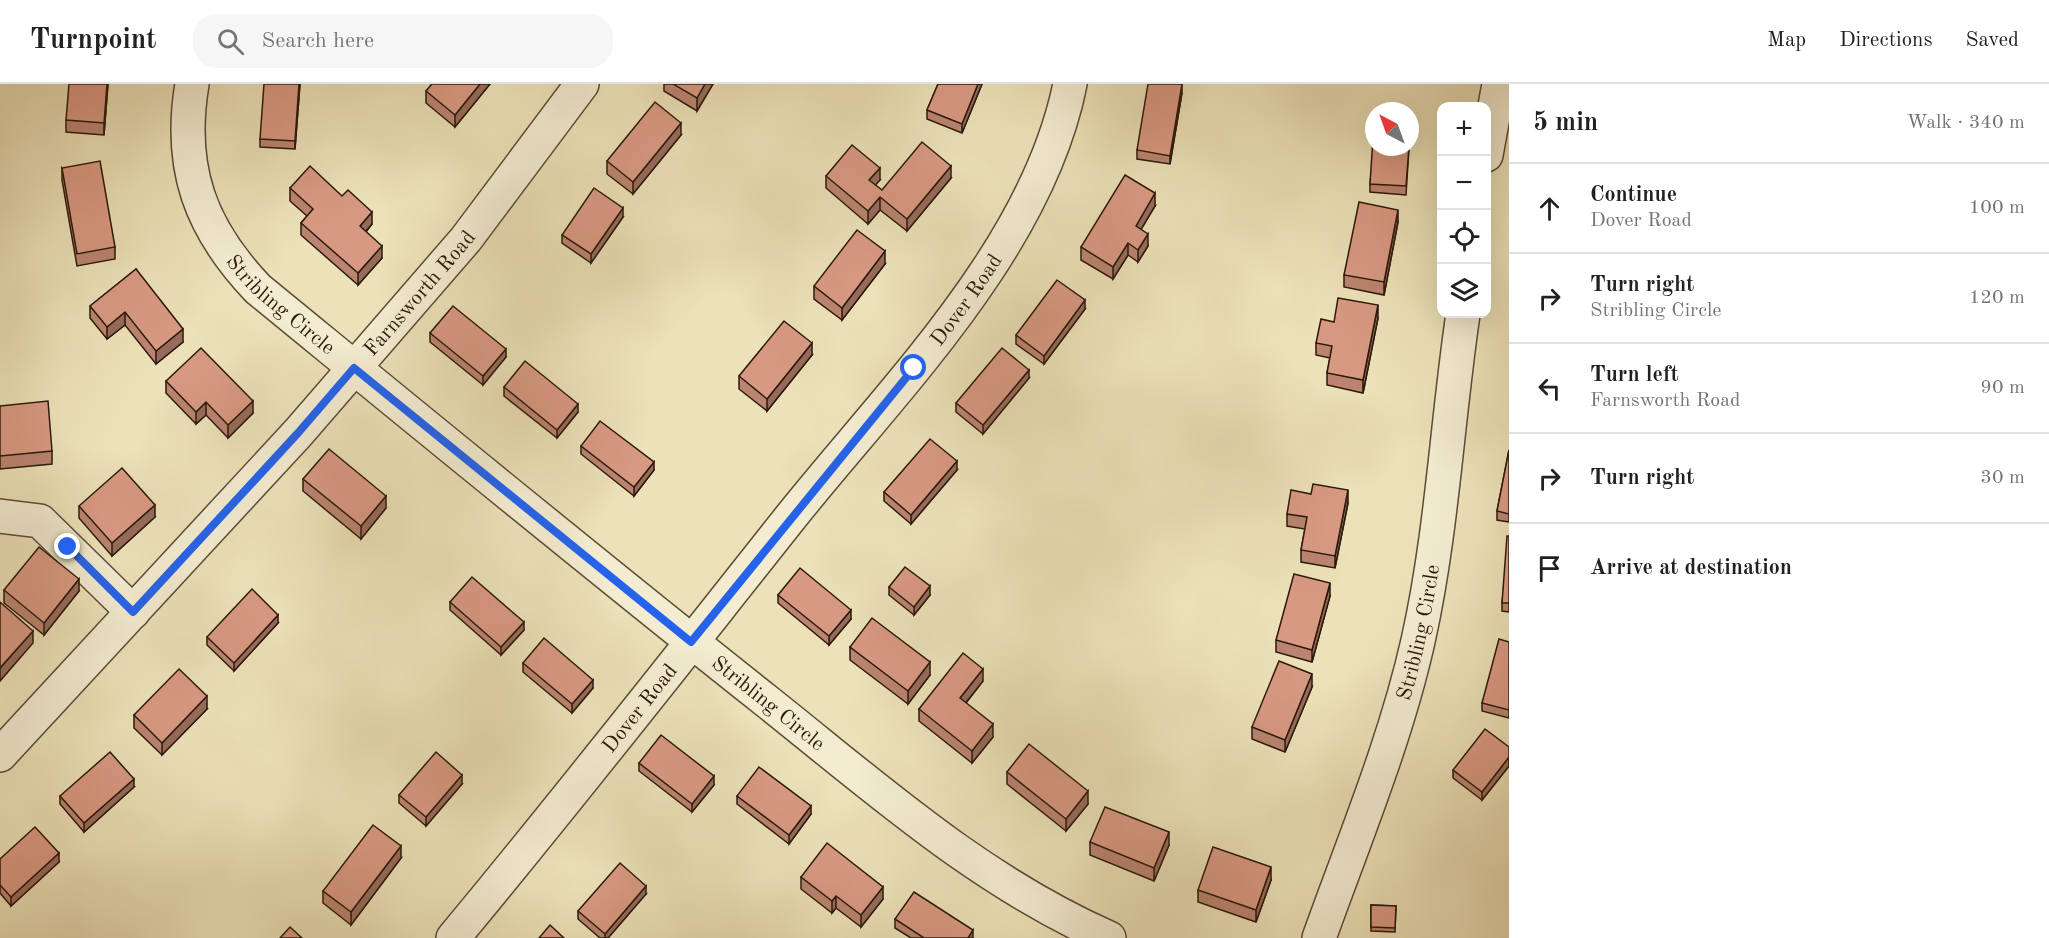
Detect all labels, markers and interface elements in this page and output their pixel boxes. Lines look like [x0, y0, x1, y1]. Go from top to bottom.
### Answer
search box [193, 14, 613, 68]
icon: search [214, 25, 247, 58]
text: Turnpoint [30, 27, 157, 55]
text: Search here [262, 30, 374, 52]
text: Map [1767, 30, 1806, 51]
text: Directions [1839, 30, 1933, 51]
text: Saved [1966, 30, 2019, 51]
north arrow [1365, 102, 1419, 156]
map controls [1437, 102, 1491, 318]
button: + [1437, 102, 1491, 156]
text: 5 min [1533, 110, 1598, 136]
text: Walk · 340 m [1906, 113, 2025, 133]
button: − [1437, 156, 1491, 210]
text: Continue [1590, 184, 1677, 206]
icon: ahead [1533, 192, 1566, 225]
text: 100 m [1969, 198, 2025, 218]
button: locate [1437, 210, 1491, 264]
text: Dover Road [1590, 211, 1692, 231]
street label: Farnsworth Road [361, 227, 480, 361]
street label: Dover Road [927, 251, 1007, 350]
street label: Stribling Circle [221, 252, 338, 359]
button: layers [1437, 264, 1491, 318]
text: Turn right [1590, 274, 1694, 296]
icon: right [1533, 282, 1566, 315]
text: 120 m [1969, 288, 2025, 308]
text: Stribling Circle [1590, 301, 1722, 321]
route start [900, 354, 926, 380]
text: Turn left [1590, 364, 1679, 386]
icon: left [1533, 372, 1566, 405]
text: 90 m [1980, 378, 2025, 398]
text: Farnsworth Road [1590, 391, 1741, 411]
icon: right [1533, 462, 1566, 495]
text: Turn right [1590, 467, 1694, 489]
text: 30 m [1980, 468, 2025, 488]
route end [54, 533, 80, 559]
icon: arrive [1533, 552, 1566, 585]
text: Arrive at destination [1590, 557, 1792, 579]
street label: Stribling Circle [1394, 563, 1444, 703]
street label: Stribling Circle [707, 653, 828, 755]
street label: Dover Road [599, 661, 682, 757]

